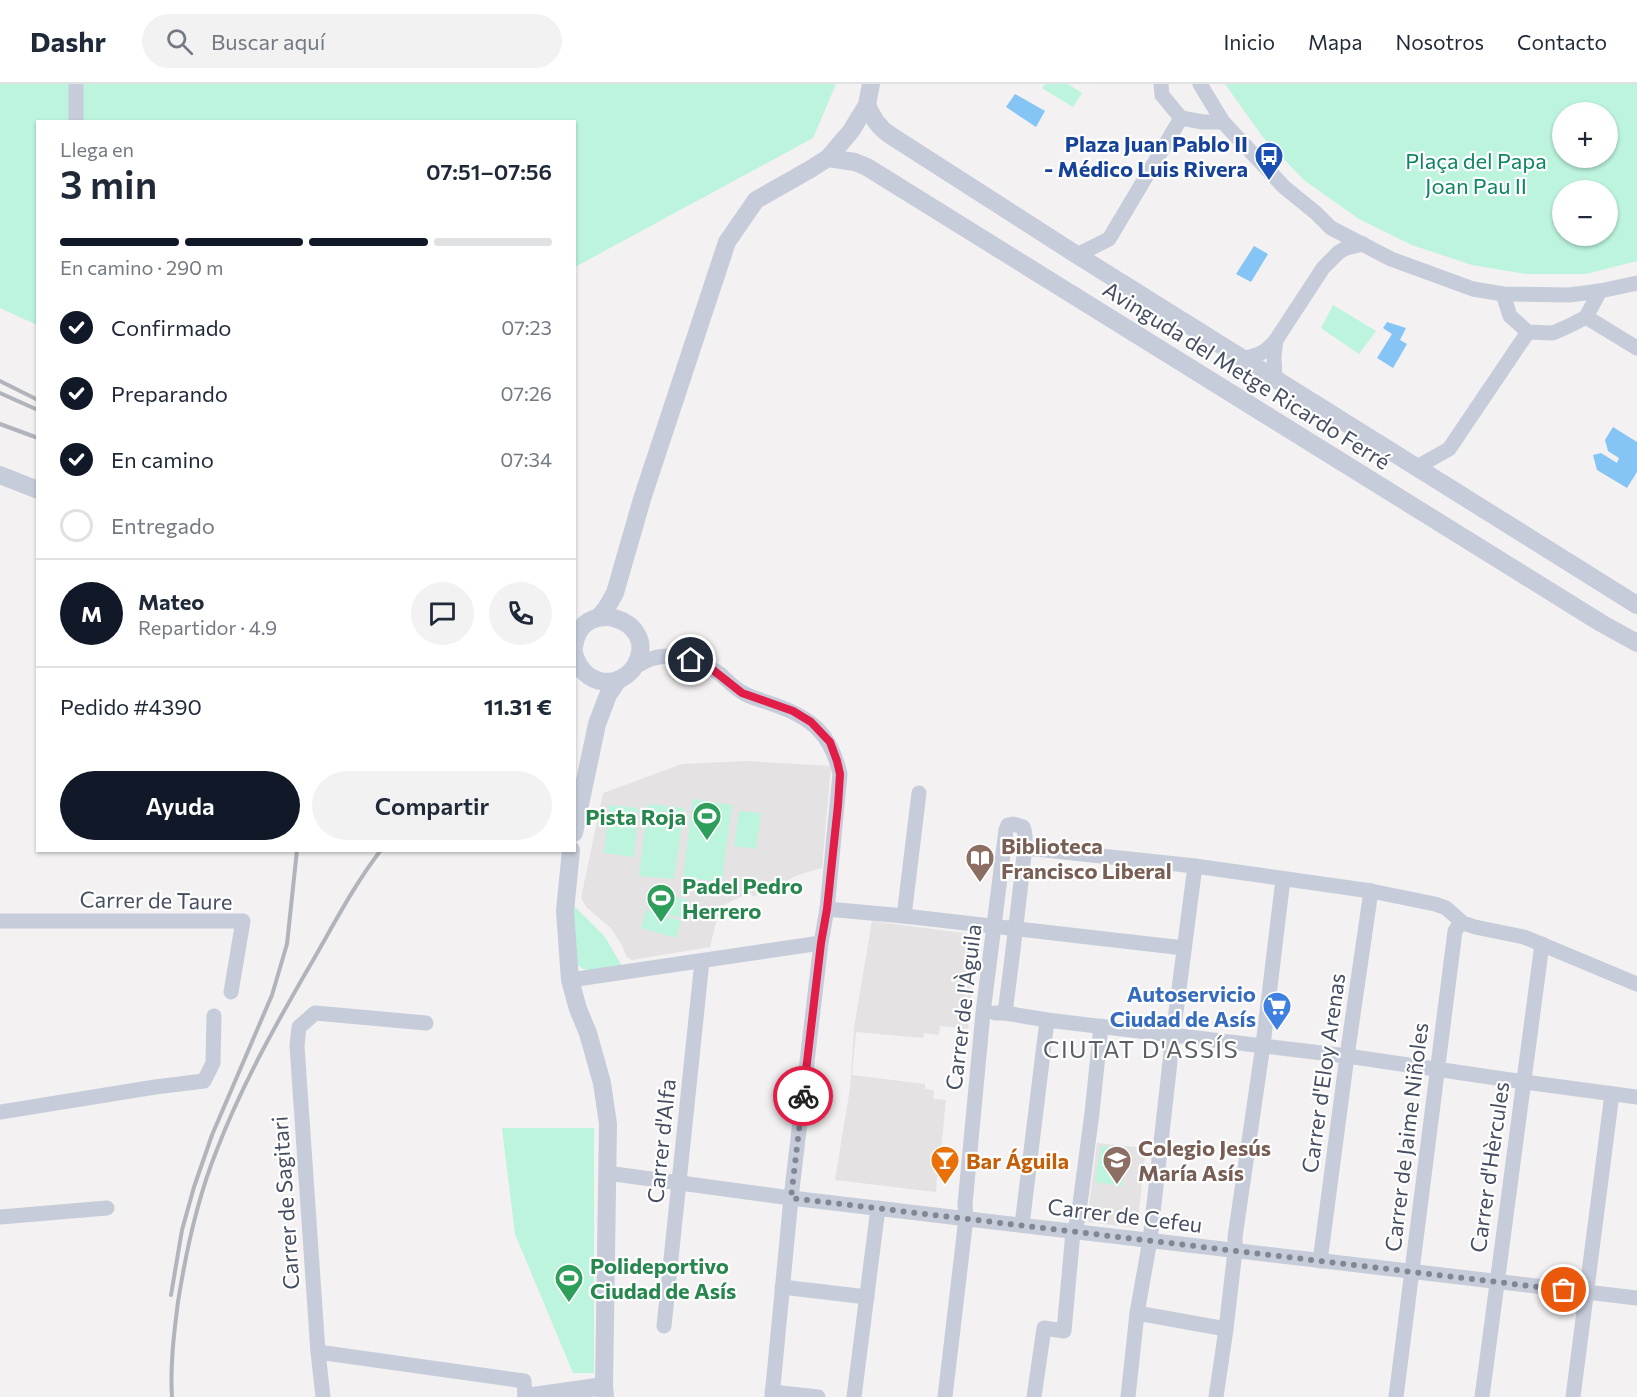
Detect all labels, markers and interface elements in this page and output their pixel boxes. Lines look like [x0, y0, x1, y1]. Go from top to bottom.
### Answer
search box [142, 14, 562, 68]
text: Dashr [30, 24, 106, 58]
icon: search [163, 25, 196, 58]
text: Buscar aquí [211, 28, 325, 55]
text: Inicio [1223, 29, 1275, 54]
text: Mapa [1308, 29, 1362, 54]
text: Nosotros [1395, 29, 1484, 54]
text: Contacto [1517, 29, 1607, 54]
map controls [1552, 102, 1618, 246]
button: + [1552, 102, 1618, 168]
place label: Plaza Juan Pablo II - Médico Luis Rivera [1044, 130, 1248, 182]
text: Llega en [60, 137, 134, 161]
bus stop icon: Plaza Juan Pablo II - Médico Luis Rivera [1253, 140, 1285, 182]
park label: Plaça del Papa Joan Pau II [1405, 147, 1547, 199]
text: 07:51–07:56 [426, 158, 552, 185]
text: 3 min [60, 159, 157, 207]
button: − [1552, 180, 1618, 246]
text: En camino · 290 m [60, 255, 223, 279]
street label: Avinguda del Metge Ricardo Ferré [1098, 275, 1396, 475]
icon: check [60, 311, 93, 344]
text: Confirmado [111, 314, 232, 341]
text: 07:23 [501, 315, 552, 339]
icon: check [60, 377, 93, 410]
text: Preparando [111, 380, 228, 407]
text: 07:26 [501, 381, 552, 405]
icon: check [60, 443, 93, 476]
text: En camino [111, 446, 214, 473]
text: 07:34 [500, 447, 552, 471]
text: Entregado [111, 512, 215, 539]
button: chat [411, 582, 474, 645]
button: phone [489, 582, 552, 645]
text: Mateo [138, 588, 205, 615]
text: M [81, 600, 102, 627]
text: Repartidor · 4.9 [138, 615, 277, 639]
pin [665, 634, 716, 685]
icon: home [674, 643, 707, 676]
text: Pedido #4390 [60, 693, 202, 720]
text: 11.31 € [484, 693, 552, 720]
button: Ayuda [60, 771, 300, 840]
button: Compartir [312, 771, 552, 840]
sports icon: Pista Roja [691, 800, 723, 842]
place label: Pista Roja [585, 803, 686, 830]
place label: Biblioteca Francisco Liberal [1001, 832, 1172, 884]
library icon: Biblioteca Francisco Liberal [964, 842, 996, 884]
place label: Padel Pedro Herrero [682, 872, 803, 924]
sports icon: Padel Pedro Herrero [645, 882, 677, 924]
street label: Carrer de Taure [79, 885, 233, 915]
street label: Carrer de l'Àguila [939, 922, 987, 1092]
street label: Carrer d'Eloy Arenas [1296, 971, 1350, 1175]
place label: Autoservicio Ciudad de Asís [1110, 980, 1256, 1032]
supermarket icon: Autoservicio Ciudad de Asís [1261, 990, 1293, 1032]
street label: Carrer de Jaime Niñoles [1379, 1021, 1433, 1253]
district label: CIUTAT D'ASSÍS [1043, 1034, 1239, 1063]
courier [773, 1066, 833, 1126]
street label: Carrer d'Alfa [641, 1077, 681, 1205]
icon: bike [787, 1080, 820, 1113]
street label: Carrer d'Hèrcules [1464, 1080, 1514, 1254]
street label: Carrer de Sagitari [265, 1115, 305, 1291]
place label: Colegio Jesús María Asís [1138, 1134, 1271, 1186]
bar icon: Bar Águila [929, 1144, 961, 1186]
school or university icon: Colegio Jesús María Asís [1101, 1144, 1133, 1186]
place label: Bar Águila [966, 1147, 1069, 1174]
street label: Carrer de Cefeu [1046, 1192, 1204, 1238]
place label: Polideportivo Ciudad de Asís [590, 1252, 736, 1304]
sports icon: Polideportivo Ciudad de Asís [553, 1262, 585, 1304]
pin [1538, 1264, 1589, 1315]
icon: bag [1547, 1273, 1580, 1306]

